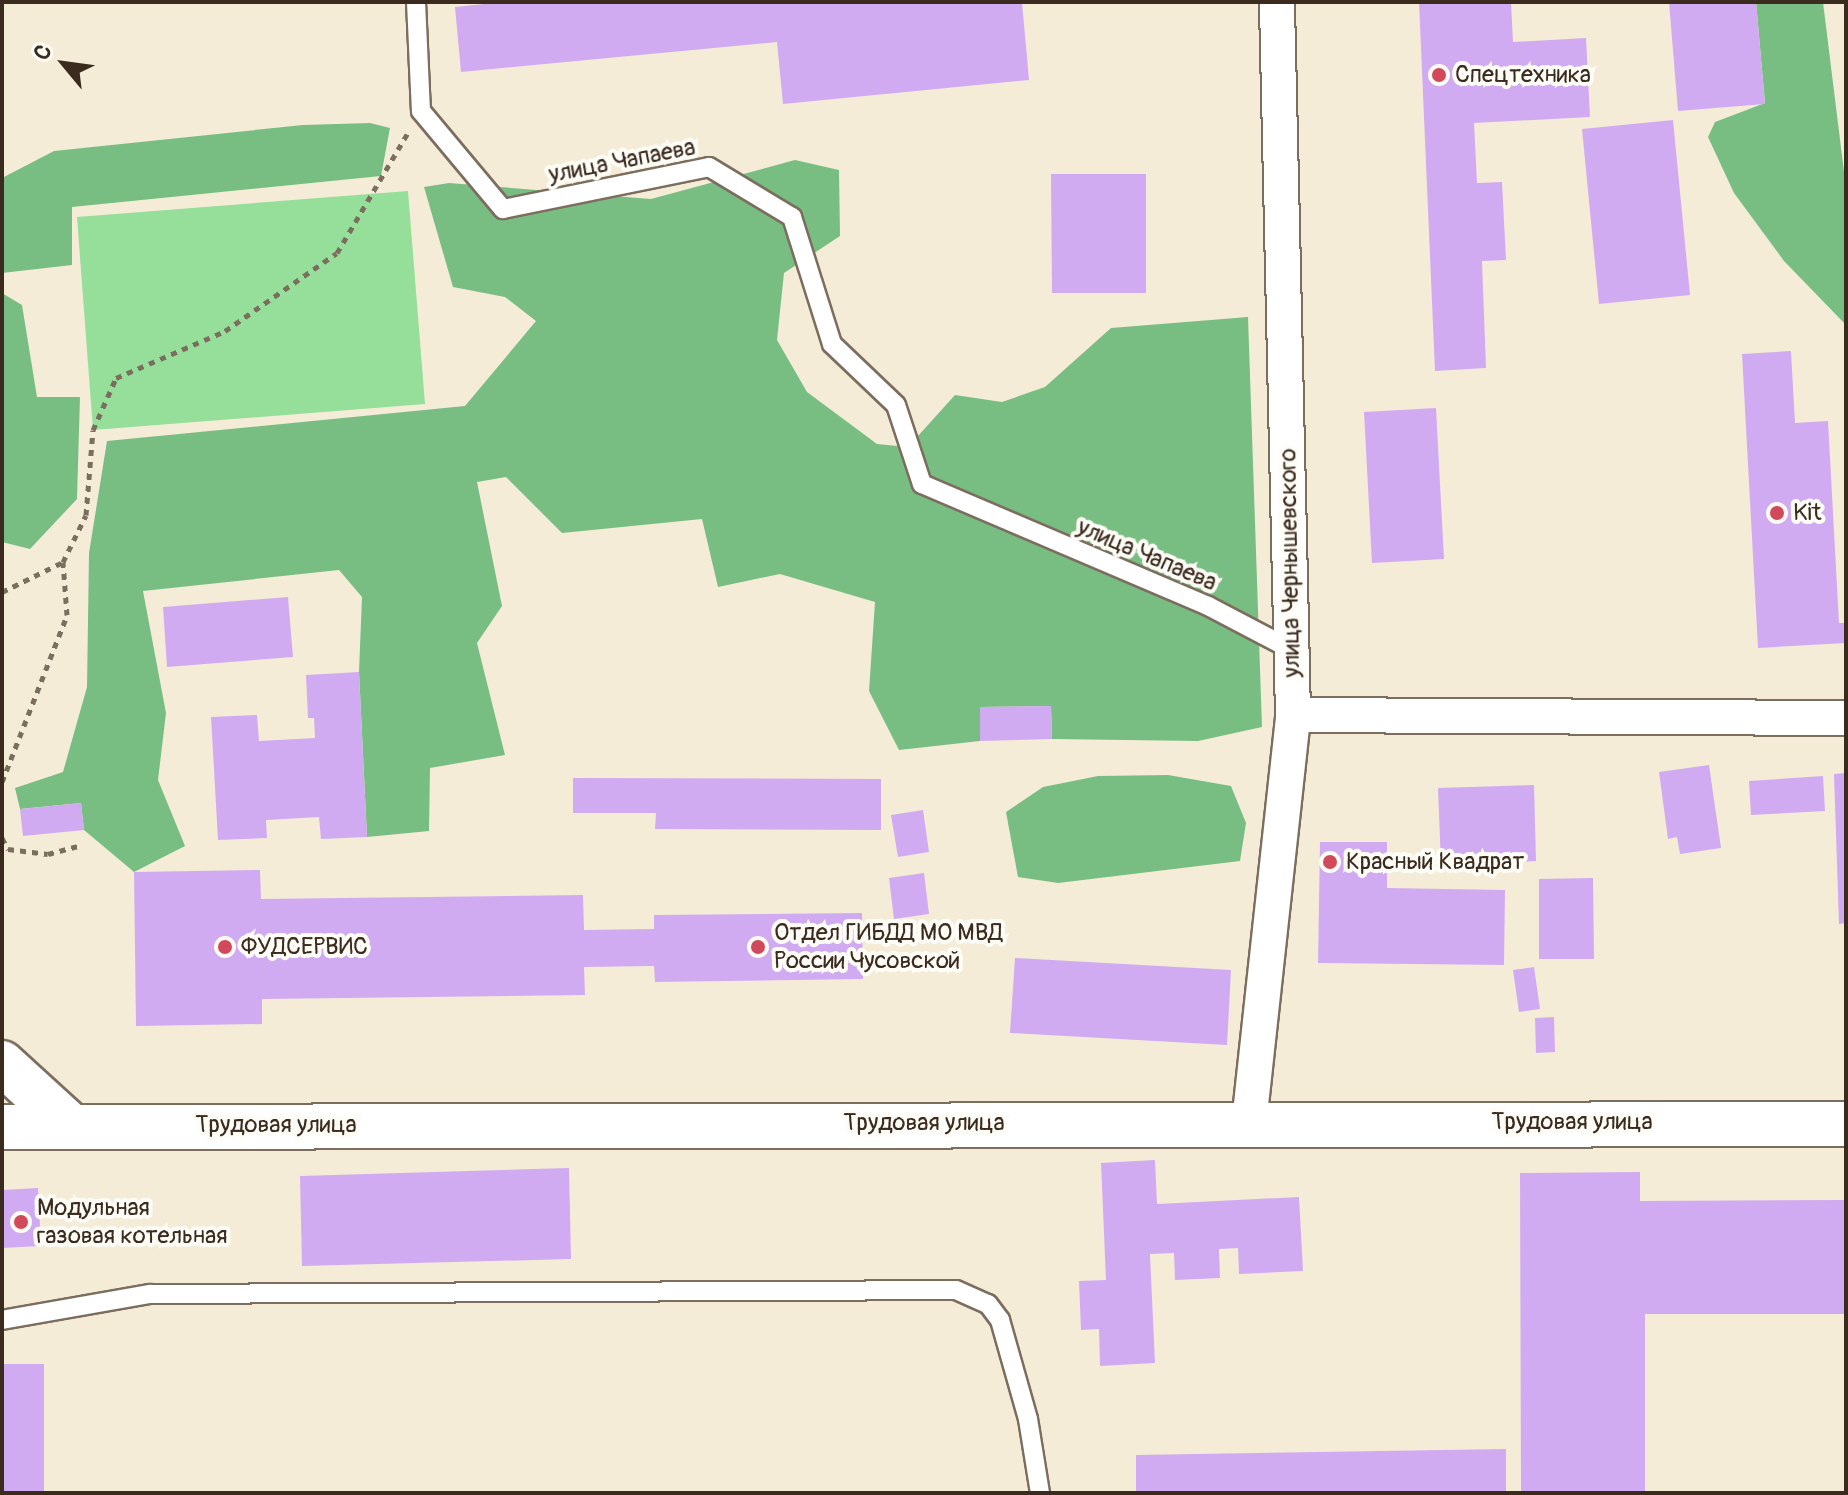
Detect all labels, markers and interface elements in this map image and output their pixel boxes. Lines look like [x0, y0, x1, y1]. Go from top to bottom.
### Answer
north arrow [24, 24, 104, 104]
text: С [27, 40, 59, 65]
place label: Спецтехника [1455, 61, 1591, 89]
marker: Спецтехника [1430, 66, 1448, 84]
street label: улица Чапаева [546, 133, 698, 189]
street label: улица Чернышевского [1274, 448, 1306, 678]
place label: Kit [1793, 499, 1821, 527]
marker: Kit [1768, 504, 1786, 522]
street label: улица Чапаева [1073, 513, 1221, 597]
place label: Красный Квадрат [1346, 848, 1524, 876]
marker: Красный Квадрат [1321, 853, 1339, 871]
place label: Отдел ГИБДД МО МВД России Чусовской [774, 919, 1003, 975]
place label: ФУДСЕРВИС [241, 933, 368, 961]
marker: ФУДСЕРВИС [216, 938, 234, 956]
marker: Отдел ГИБДД МО МВД России Чусовской [749, 938, 767, 956]
street label: Трудовая улица [1491, 1108, 1653, 1136]
street label: Трудовая улица [843, 1109, 1005, 1137]
street label: Трудовая улица [195, 1111, 357, 1139]
place label: Модульная газовая котельная [37, 1194, 227, 1250]
marker: Модульная газовая котельная [12, 1213, 30, 1231]

